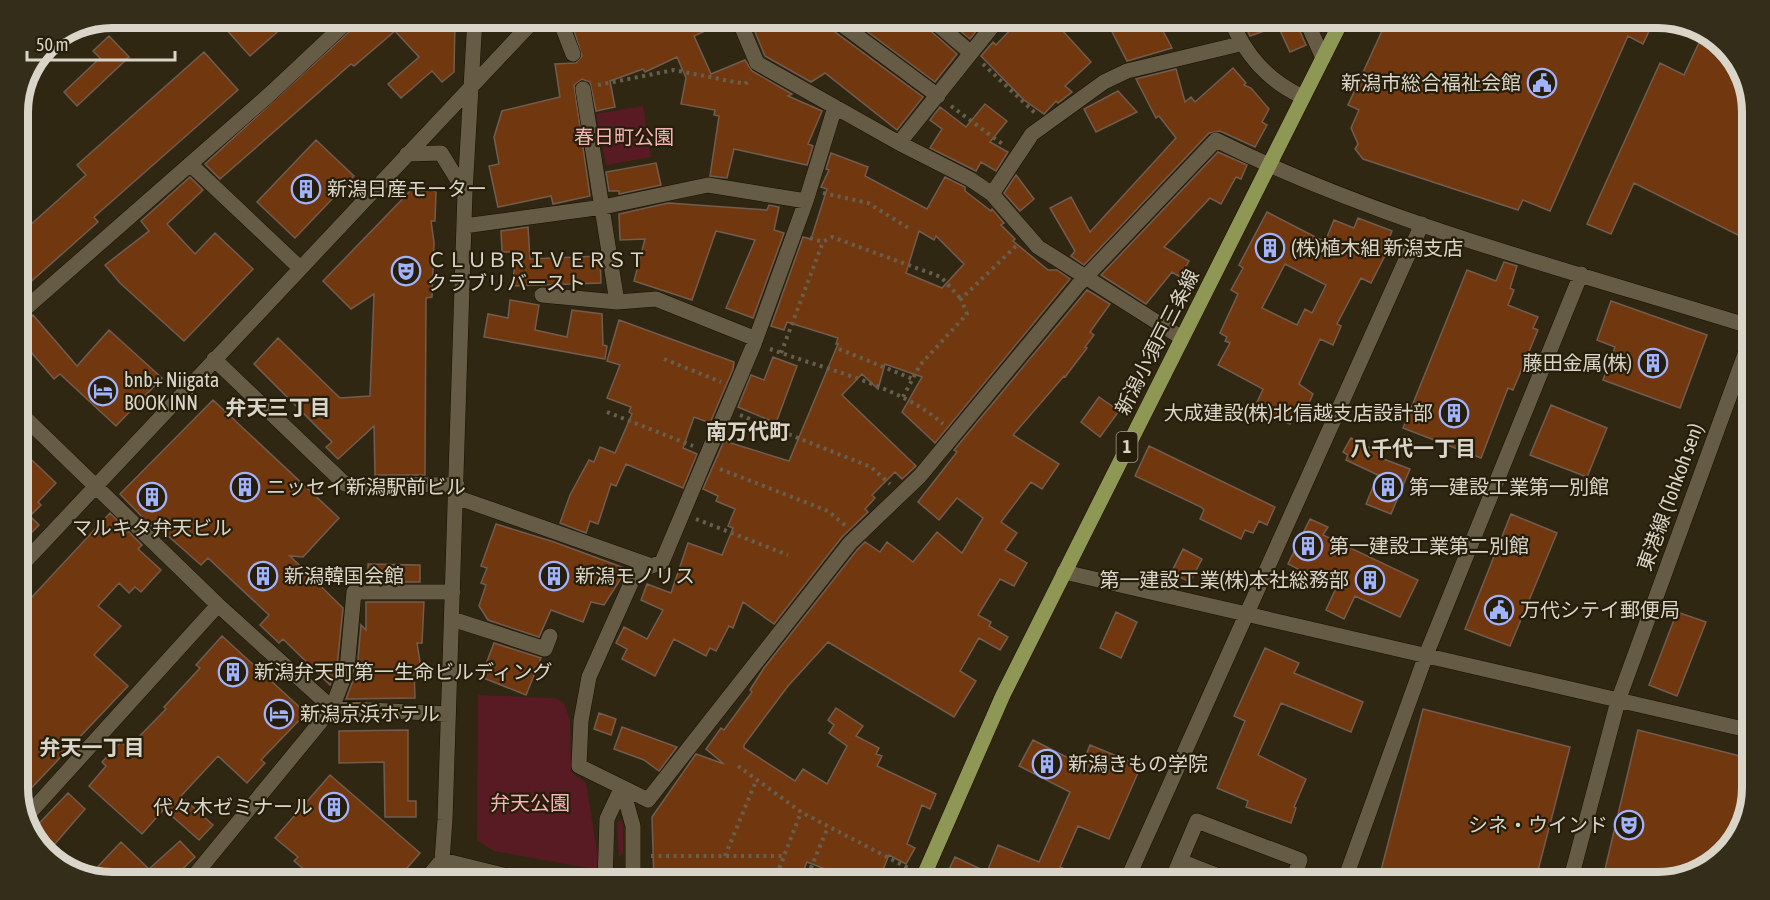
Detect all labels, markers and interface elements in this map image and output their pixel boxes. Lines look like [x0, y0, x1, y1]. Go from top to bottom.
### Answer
scale bar [27, 24, 176, 62]
text: 50 m [36, 34, 68, 55]
public building icon: 新潟市総合福祉会館 [1526, 67, 1558, 99]
place label: 新潟市総合福祉会館 [1341, 71, 1521, 94]
park label: 春日町公園 [574, 125, 674, 148]
building icon: 新潟日産モーター [290, 173, 322, 205]
place label: 新潟日産モーター [327, 177, 487, 200]
building icon: (株)植木組 新潟支店 [1254, 232, 1286, 264]
place label: (株)植木組 新潟支店 [1291, 236, 1463, 259]
place label: ＣＬＵＢＲＩＶＥＲＳＴ クラブリバースト [427, 248, 647, 294]
theatre icon: ＣＬＵＢＲＩＶＥＲＳＴ クラブリバースト [390, 255, 422, 287]
street label: 新潟小須戸三条線 [1110, 265, 1203, 418]
building icon: 藤田金属(株) [1637, 347, 1669, 379]
place label: 藤田金属(株) [1522, 351, 1632, 374]
place label: bnb+ Niigata BOOK INN [124, 368, 219, 414]
hotel icon: bnb+ Niigata BOOK INN [87, 375, 119, 407]
district label: 弁天三丁目 [226, 395, 331, 419]
building icon: 大成建設(株)北信越支店設計部 [1438, 397, 1470, 429]
place label: 大成建設(株)北信越支店設計部 [1163, 401, 1433, 424]
district label: 南万代町 [706, 419, 790, 443]
street label: 東港線 (Tohkoh sen) [1632, 420, 1707, 574]
road number: 1 [1116, 432, 1138, 462]
district label: 八千代一丁目 [1350, 436, 1476, 460]
building icon: ニッセイ新潟駅前ビル [229, 471, 261, 503]
building icon: 第一建設工業第一別館 [1372, 471, 1404, 503]
place label: ニッセイ新潟駅前ビル [266, 475, 466, 498]
place label: 第一建設工業第一別館 [1409, 475, 1609, 498]
building icon: マルキタ弁天ビル [136, 481, 168, 513]
place label: マルキタ弁天ビル [72, 516, 232, 539]
building icon: 第一建設工業第二別館 [1292, 530, 1324, 562]
place label: 第一建設工業第二別館 [1329, 534, 1529, 557]
building icon: 新潟韓国会館 [247, 560, 279, 592]
building icon: 新潟モノリス [538, 560, 570, 592]
place label: 新潟韓国会館 [284, 564, 404, 587]
place label: 新潟モノリス [575, 564, 695, 587]
building icon: 第一建設工業(株)本社総務部 [1354, 564, 1386, 596]
place label: 第一建設工業(株)本社総務部 [1099, 568, 1349, 591]
public building icon: 万代シテイ郵便局 [1483, 594, 1515, 626]
place label: 万代シテイ郵便局 [1520, 598, 1680, 621]
building icon: 新潟弁天町第一生命ビルディング [217, 656, 249, 688]
place label: 新潟弁天町第一生命ビルディング [254, 660, 553, 683]
hotel icon: 新潟京浜ホテル [263, 698, 295, 730]
place label: 新潟京浜ホテル [300, 702, 440, 725]
district label: 弁天一丁目 [40, 735, 145, 759]
building icon: 新潟きもの学院 [1031, 748, 1063, 780]
place label: 新潟きもの学院 [1068, 752, 1208, 775]
building icon: 代々木ゼミナール [318, 791, 350, 823]
park label: 弁天公園 [490, 791, 570, 814]
place label: 代々木ゼミナール [153, 795, 313, 818]
theatre icon: シネ・ウインド [1613, 809, 1645, 841]
place label: シネ・ウインド [1468, 813, 1608, 836]

